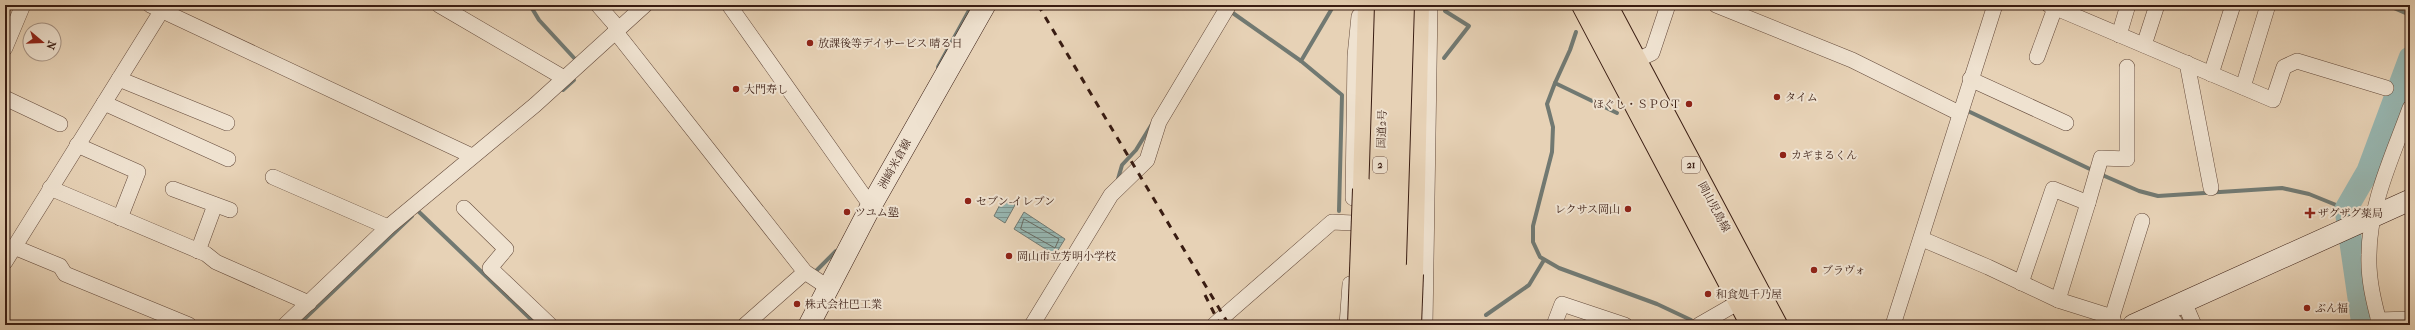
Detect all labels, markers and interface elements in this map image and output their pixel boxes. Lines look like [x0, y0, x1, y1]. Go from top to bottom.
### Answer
north arrow [22, 22, 62, 62]
place label: 放課後等デイサービス 晴る日 [818, 37, 963, 50]
marker: 放課後等デイサービス 晴る日 [805, 38, 815, 48]
text: N [43, 39, 58, 52]
place label: 大門寿し [744, 83, 788, 96]
marker: 大門寿し [731, 84, 741, 94]
place label: タイム [1785, 91, 1818, 104]
marker: タイム [1772, 92, 1782, 102]
place label: ほぐし・ＳＰＯＴ [1593, 98, 1681, 111]
marker: ほぐし・ＳＰＯＴ [1684, 99, 1694, 109]
street label: 国道2号 [1375, 109, 1389, 149]
street label: 洲崎米倉線 [876, 137, 914, 191]
place label: カギまるくん [1791, 149, 1857, 162]
marker: カギまるくん [1778, 150, 1788, 160]
road number: 2 [1373, 157, 1387, 173]
road number: 21 [1682, 157, 1700, 173]
street label: 岡山児島線 [1695, 180, 1733, 234]
place label: セブン-イレブン [976, 195, 1055, 208]
marker: セブン-イレブン [963, 196, 973, 206]
place label: レクサス岡山 [1555, 203, 1620, 216]
marker: レクサス岡山 [1623, 204, 1633, 214]
place label: ツユム塾 [855, 206, 899, 219]
marker: ツユム塾 [842, 207, 852, 217]
place label: ザグザグ薬局 [2318, 207, 2383, 220]
marker: ザグザグ薬局 [2305, 208, 2315, 218]
place label: 岡山市立芳明小学校 [1017, 250, 1116, 263]
marker: 岡山市立芳明小学校 [1004, 251, 1014, 261]
place label: ブラヴォ [1822, 264, 1866, 277]
marker: ブラヴォ [1809, 265, 1819, 275]
place label: 和食処千乃屋 [1716, 288, 1782, 301]
marker: 和食処千乃屋 [1703, 289, 1713, 299]
place label: 株式会社巴工業 [805, 298, 882, 311]
marker: 株式会社巴工業 [792, 299, 802, 309]
place label: ぶん福 [2315, 302, 2348, 315]
marker: ぶん福 [2302, 303, 2312, 313]

